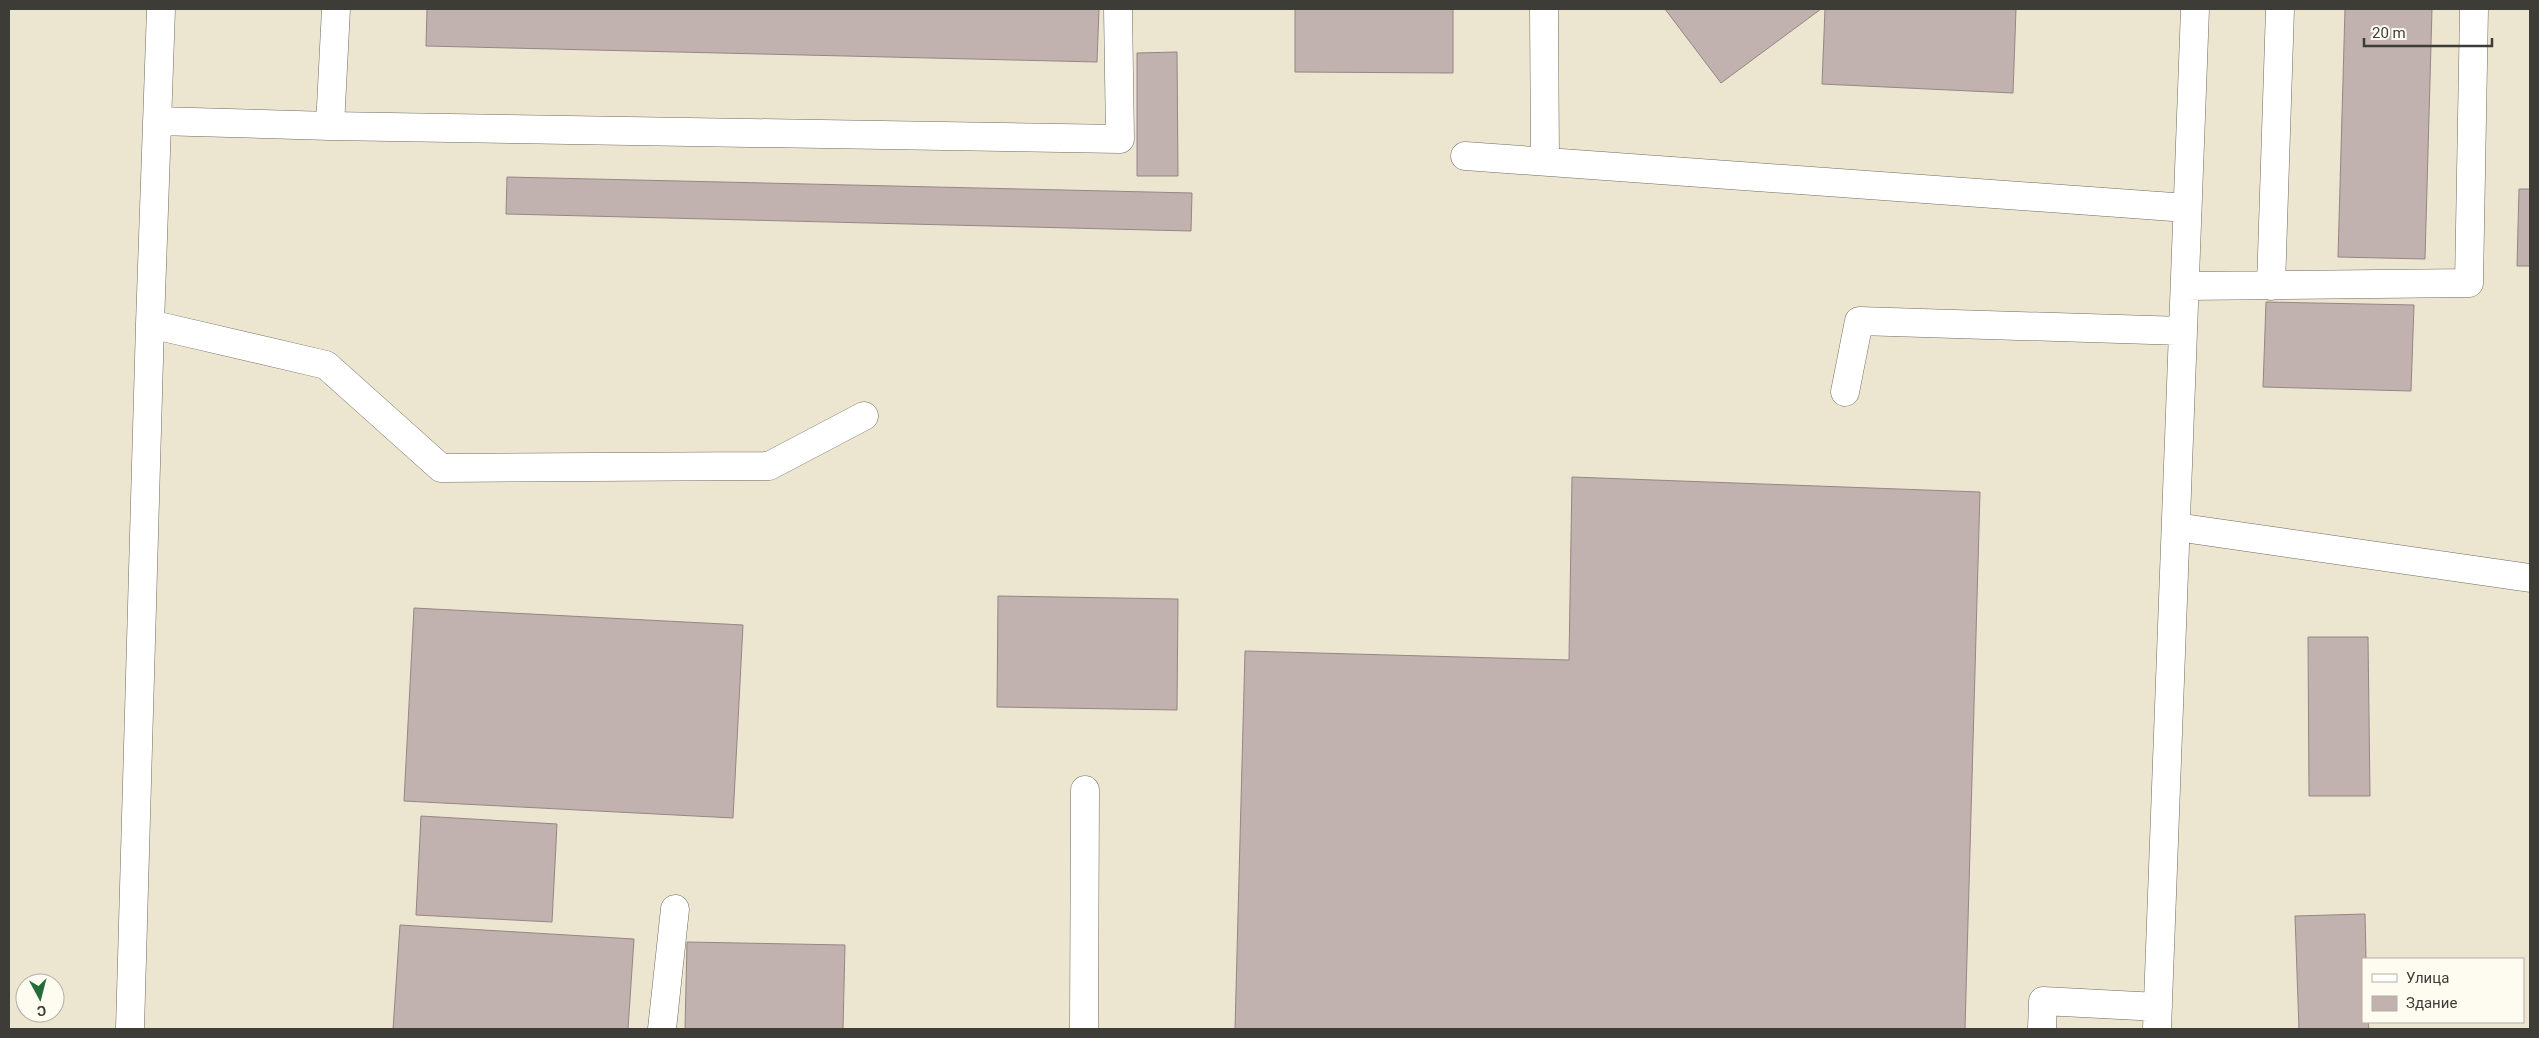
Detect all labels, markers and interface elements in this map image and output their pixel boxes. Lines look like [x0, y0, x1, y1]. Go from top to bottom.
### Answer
scale bar [2364, 15, 2492, 47]
text: 20 m [2372, 24, 2406, 42]
legend [2362, 958, 2524, 1023]
text: Улица [2406, 969, 2449, 987]
north arrow [15, 973, 65, 1023]
text: Здание [2406, 994, 2457, 1012]
text: С [36, 1002, 47, 1019]

